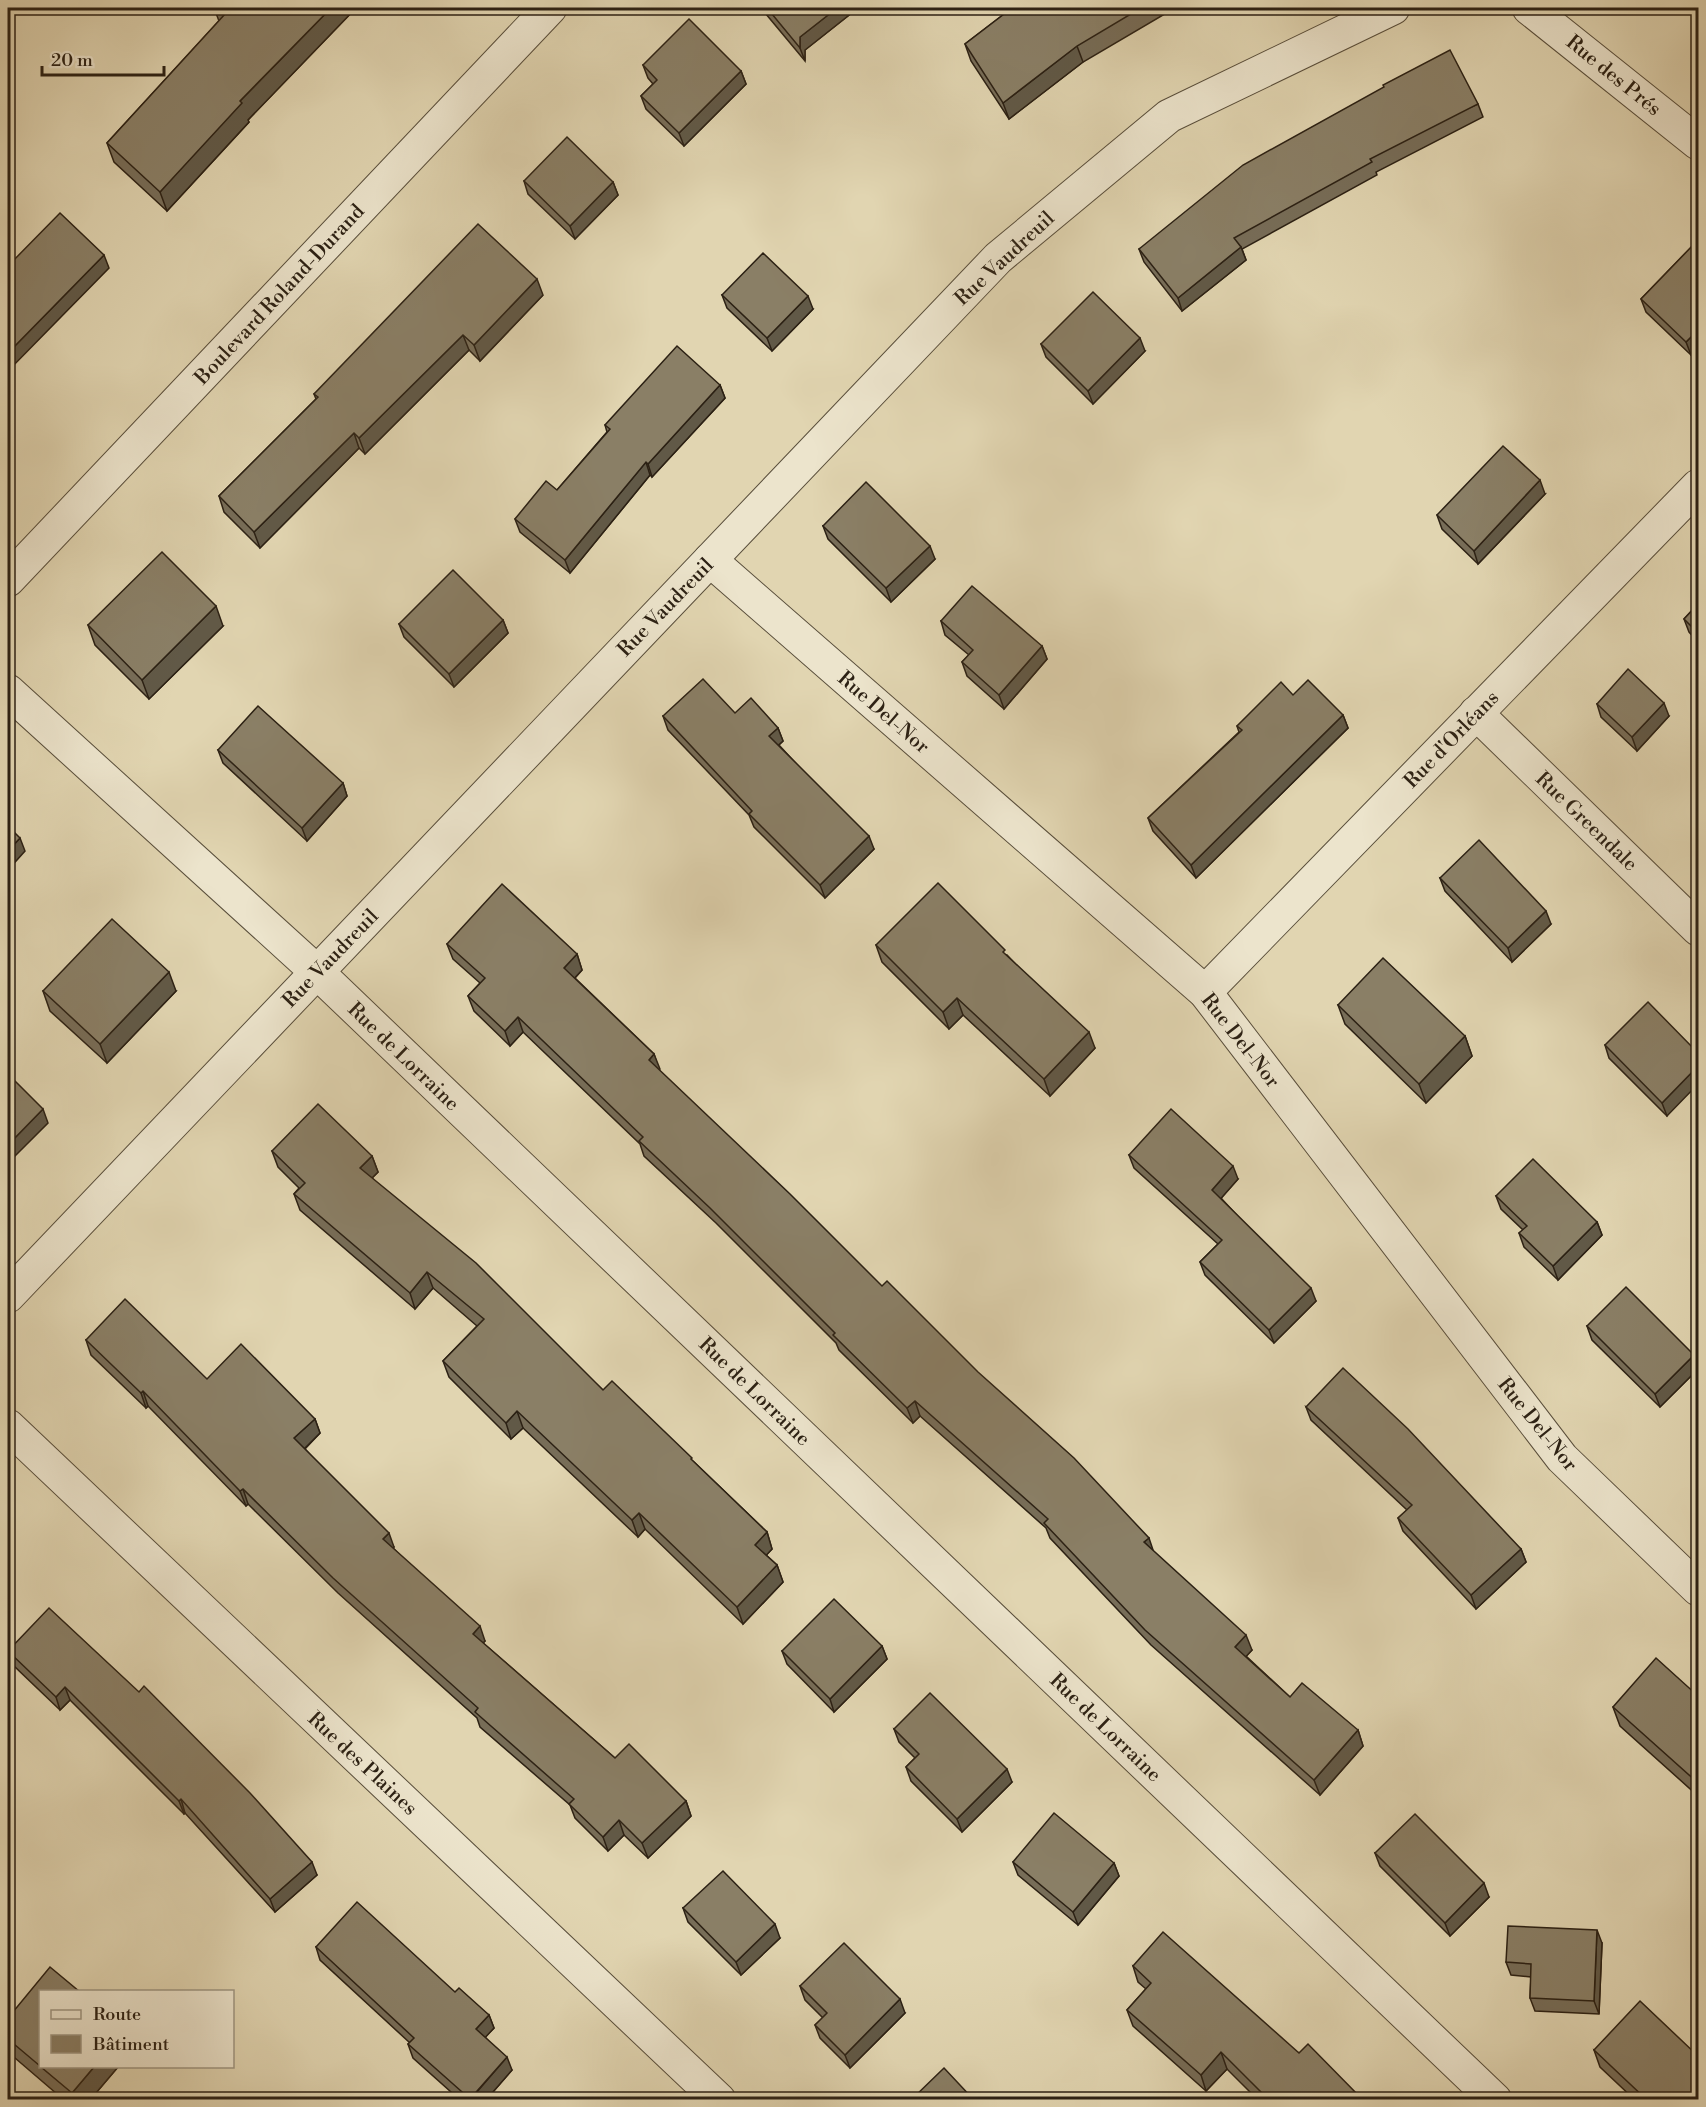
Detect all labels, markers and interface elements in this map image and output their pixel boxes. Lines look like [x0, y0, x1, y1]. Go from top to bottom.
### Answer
street label: Rue des Prés [1561, 30, 1666, 122]
scale bar [42, 39, 164, 77]
text: 20 m [51, 49, 93, 72]
street label: Boulevard Roland-Durand [189, 199, 371, 391]
street label: Rue Vaudreuil [950, 206, 1060, 312]
street label: Rue Vaudreuil [613, 553, 719, 663]
street label: Rue Del-Nor [832, 666, 934, 760]
street label: Rue d'Orléans [1399, 686, 1505, 794]
street label: Rue Greendale [1530, 767, 1642, 877]
street label: Rue Vaudreuil [278, 904, 384, 1014]
street label: Rue Del-Nor [1195, 989, 1285, 1094]
street label: Rue de Lorraine [342, 997, 464, 1117]
street label: Rue de Lorraine [693, 1332, 815, 1452]
street label: Rue Del-Nor [1491, 1373, 1582, 1477]
street label: Rue de Lorraine [1044, 1668, 1166, 1788]
street label: Rue des Plaines [302, 1707, 422, 1821]
legend [39, 1990, 234, 2068]
text: Route [93, 2003, 141, 2026]
text: Bâtiment [92, 2033, 170, 2056]

